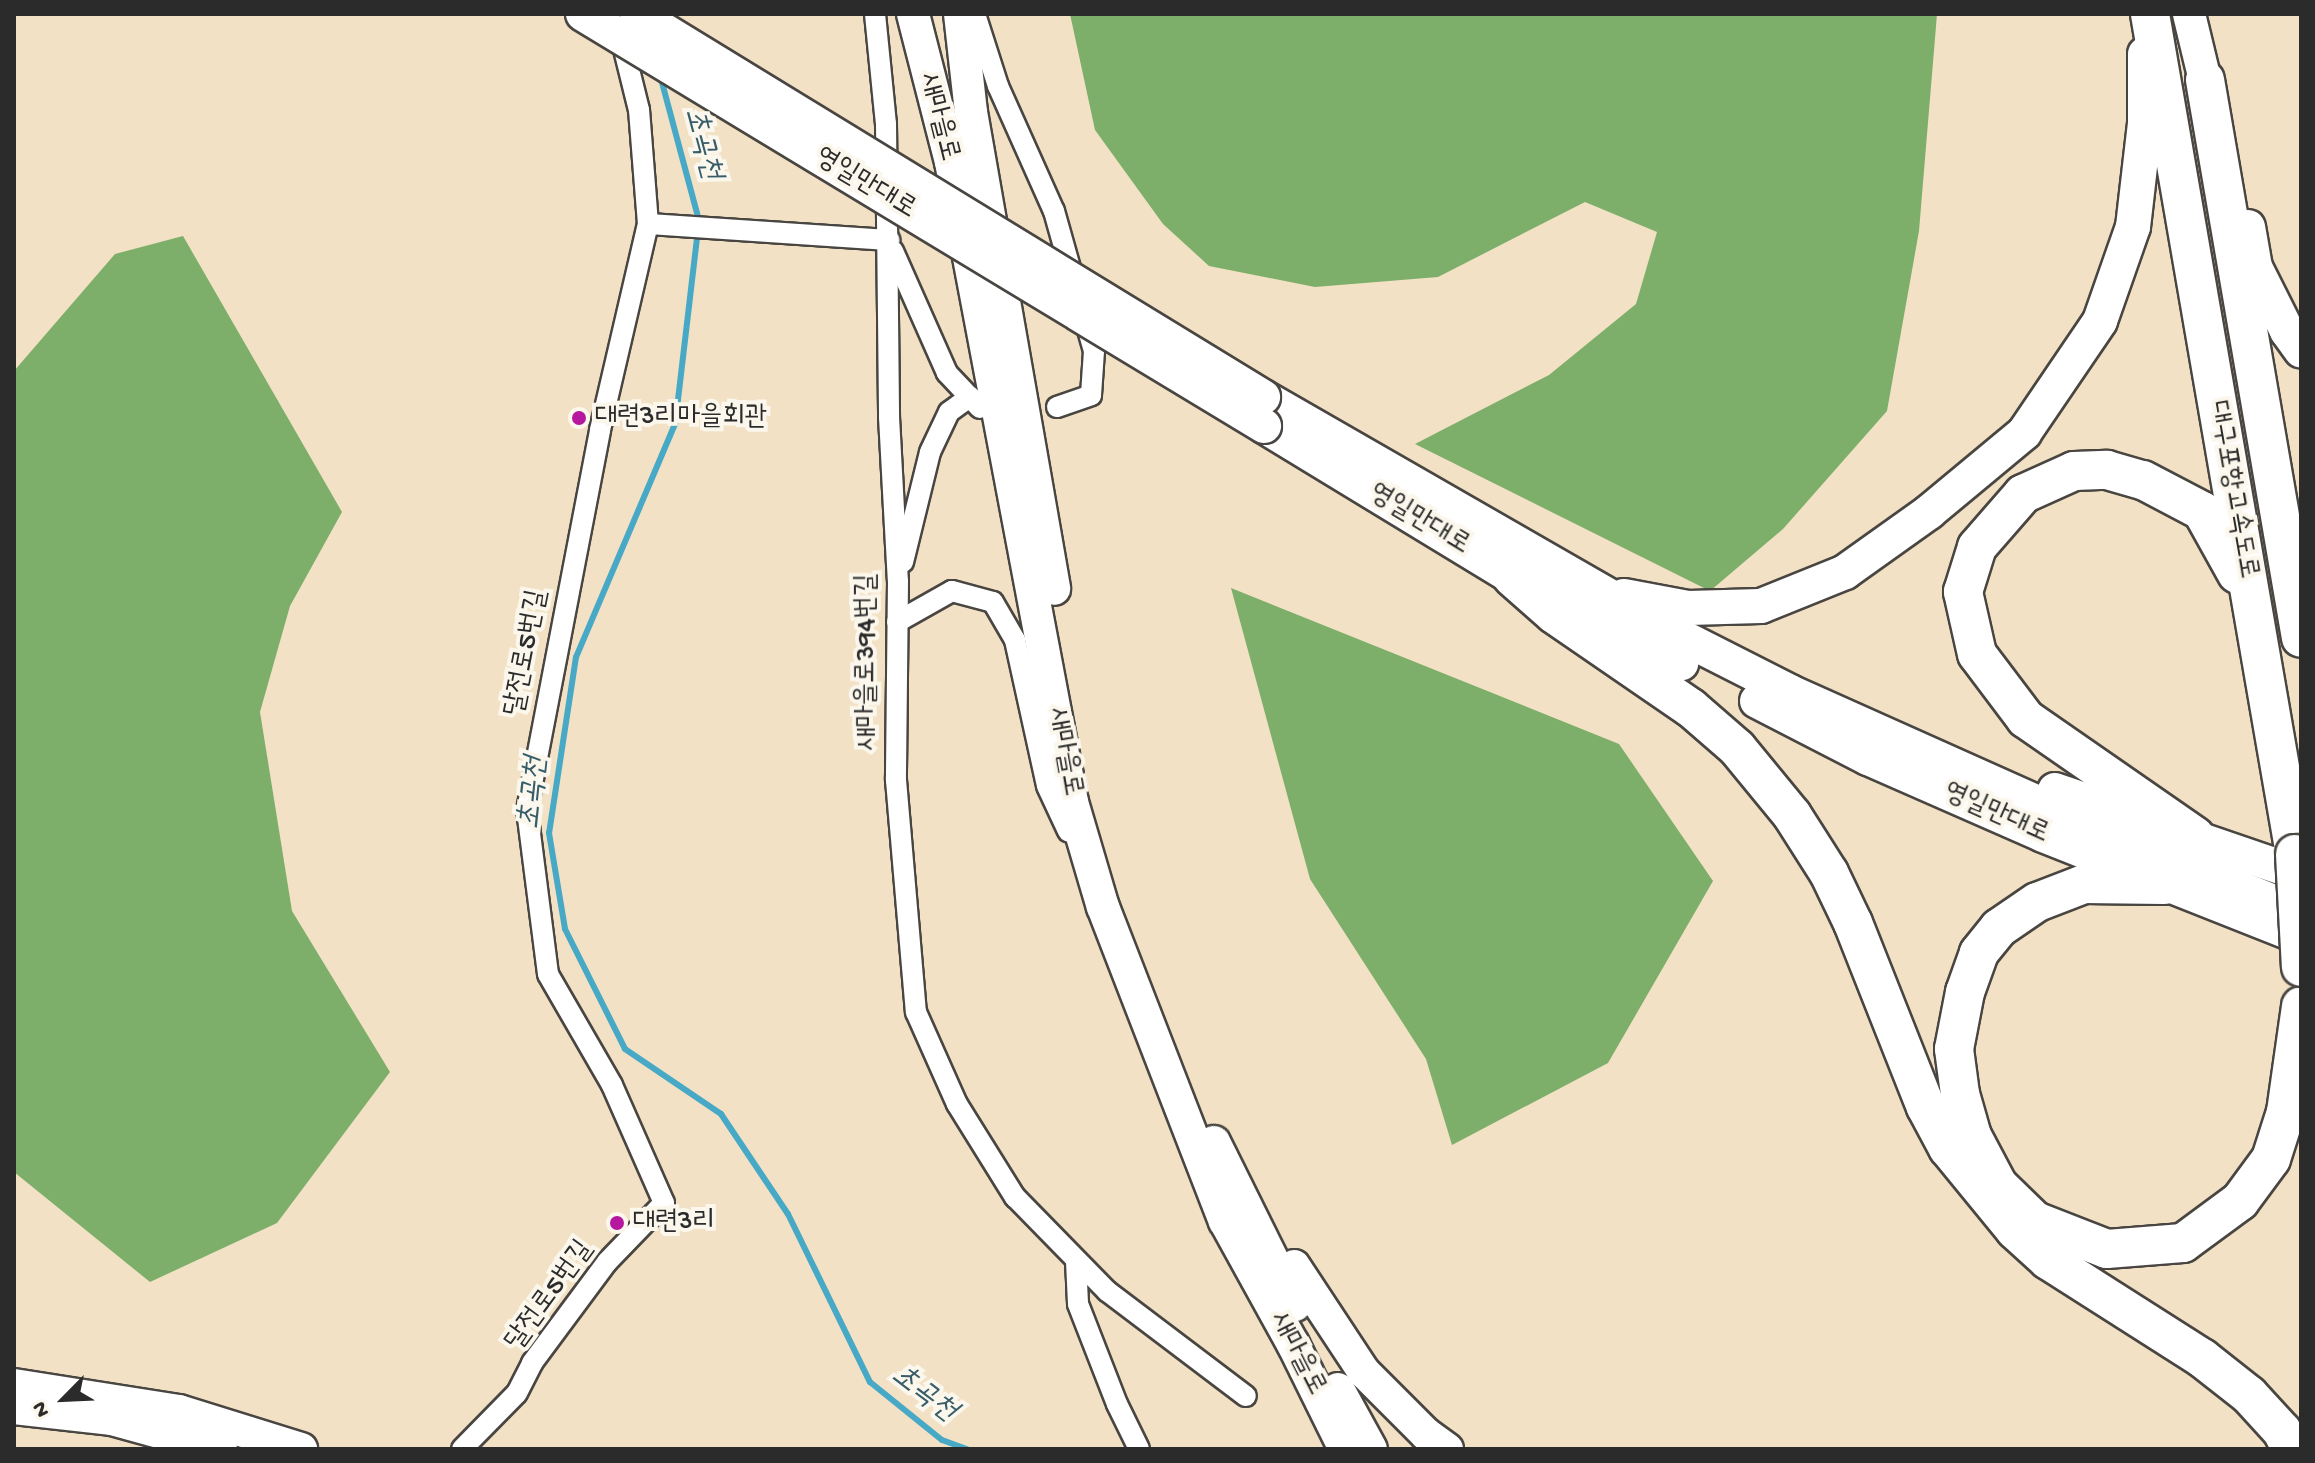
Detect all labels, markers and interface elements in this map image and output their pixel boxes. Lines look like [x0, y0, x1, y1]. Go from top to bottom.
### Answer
street label: 새마을로 [911, 69, 965, 165]
water label: 초곡천 [674, 104, 728, 184]
street label: 영일만대로 [808, 141, 922, 227]
street label: 대구포항고속도로 [2200, 398, 2264, 582]
place label: 대련3리마을회관 [595, 401, 767, 435]
marker: 대련3리마을회관 [570, 409, 588, 427]
street label: 영일만대로 [1362, 477, 1476, 563]
street label: 새마을로394번길 [851, 574, 885, 750]
street label: 달전로5번길 [498, 587, 556, 719]
street label: 새마을로 [1040, 705, 1088, 799]
water label: 초곡천 [513, 755, 557, 831]
street label: 영일만대로 [1938, 776, 2054, 852]
place label: 대련3리 [633, 1206, 715, 1240]
marker: 대련3리 [608, 1214, 626, 1232]
street label: 달전로5번길 [499, 1235, 601, 1357]
street label: 새마을로 [1262, 1306, 1332, 1402]
north arrow [24, 1359, 104, 1439]
water label: 초곡천 [883, 1359, 963, 1431]
text: N [27, 1397, 57, 1421]

